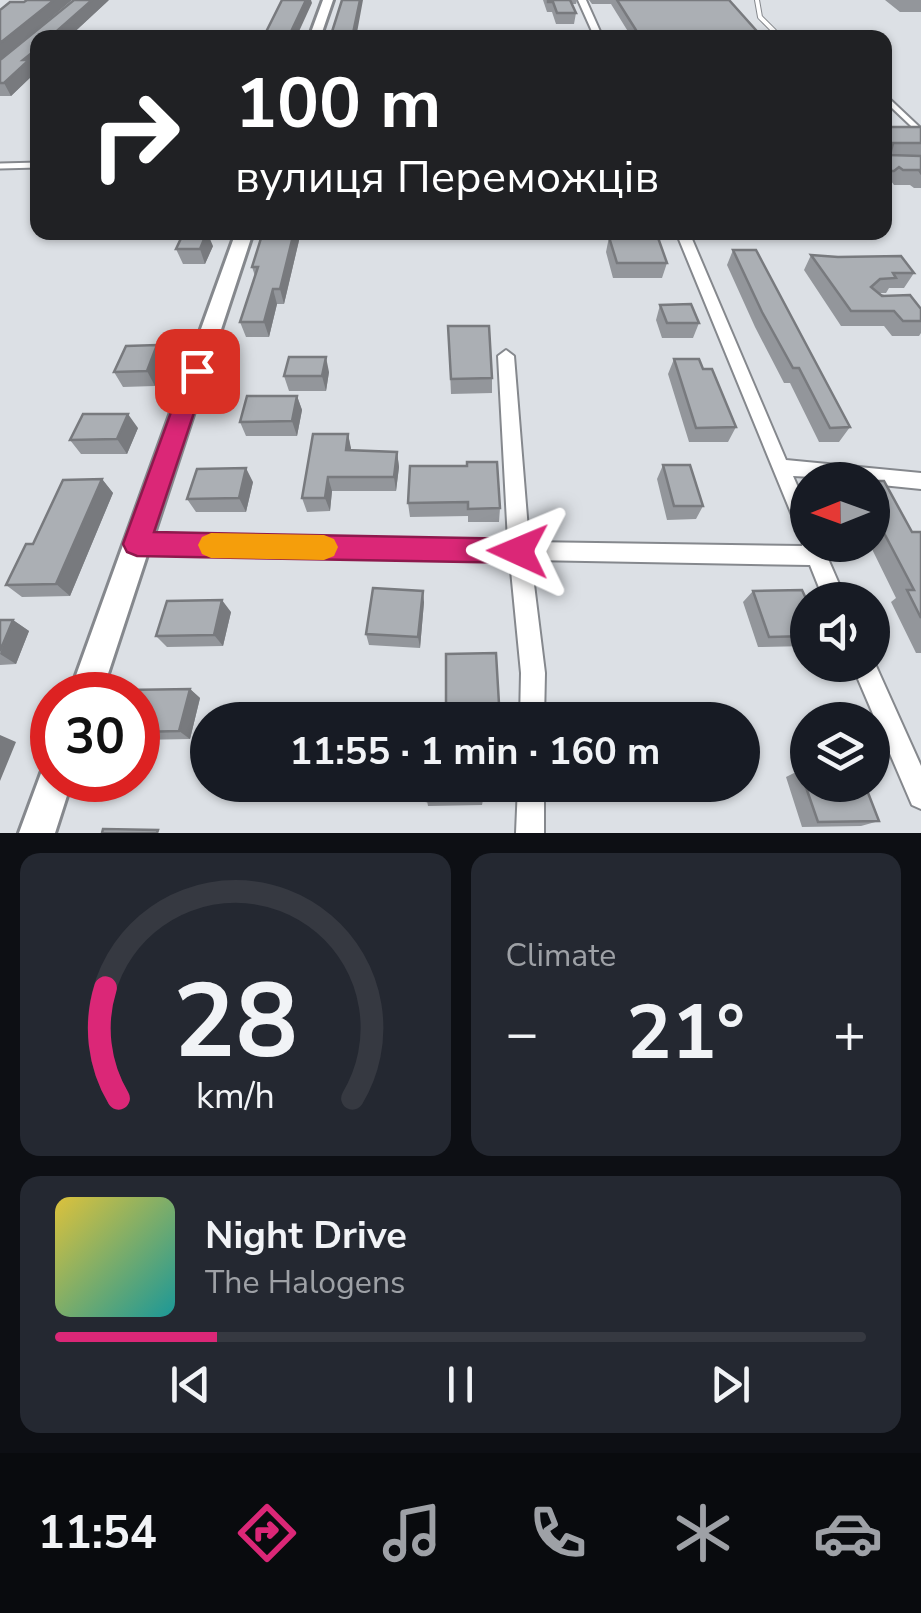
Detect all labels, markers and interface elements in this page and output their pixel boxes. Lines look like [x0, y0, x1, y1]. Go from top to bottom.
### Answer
text: 100 m [235, 56, 441, 152]
icon: right [70, 70, 200, 200]
text: вулиця Переможців [235, 147, 659, 208]
pin [155, 329, 240, 414]
icon: arrive [170, 344, 225, 399]
north arrow [790, 462, 890, 562]
map controls [790, 462, 890, 802]
position arrow [466, 499, 570, 603]
button: sound [790, 582, 890, 682]
speed limit sign: 30 [30, 672, 160, 802]
button: layers [790, 702, 890, 802]
text: 11:55 · 1 min · 160 m [290, 726, 660, 777]
text: Climate [506, 934, 616, 977]
text: 28 [173, 951, 298, 1093]
text: 21° [627, 982, 745, 1084]
text: − [506, 996, 539, 1071]
text: + [833, 996, 866, 1071]
text: km/h [196, 1072, 275, 1121]
text: Night Drive [205, 1210, 407, 1261]
text: The Halogens [205, 1261, 405, 1304]
icon: previous [163, 1357, 218, 1412]
icon: pause [433, 1357, 488, 1412]
icon: next [703, 1357, 758, 1412]
icon: directions [232, 1498, 302, 1568]
icon: music [377, 1498, 447, 1568]
icon: phone [523, 1498, 593, 1568]
icon: climate [668, 1498, 738, 1568]
icon: car [813, 1498, 883, 1568]
text: 11:54 [38, 1503, 157, 1564]

